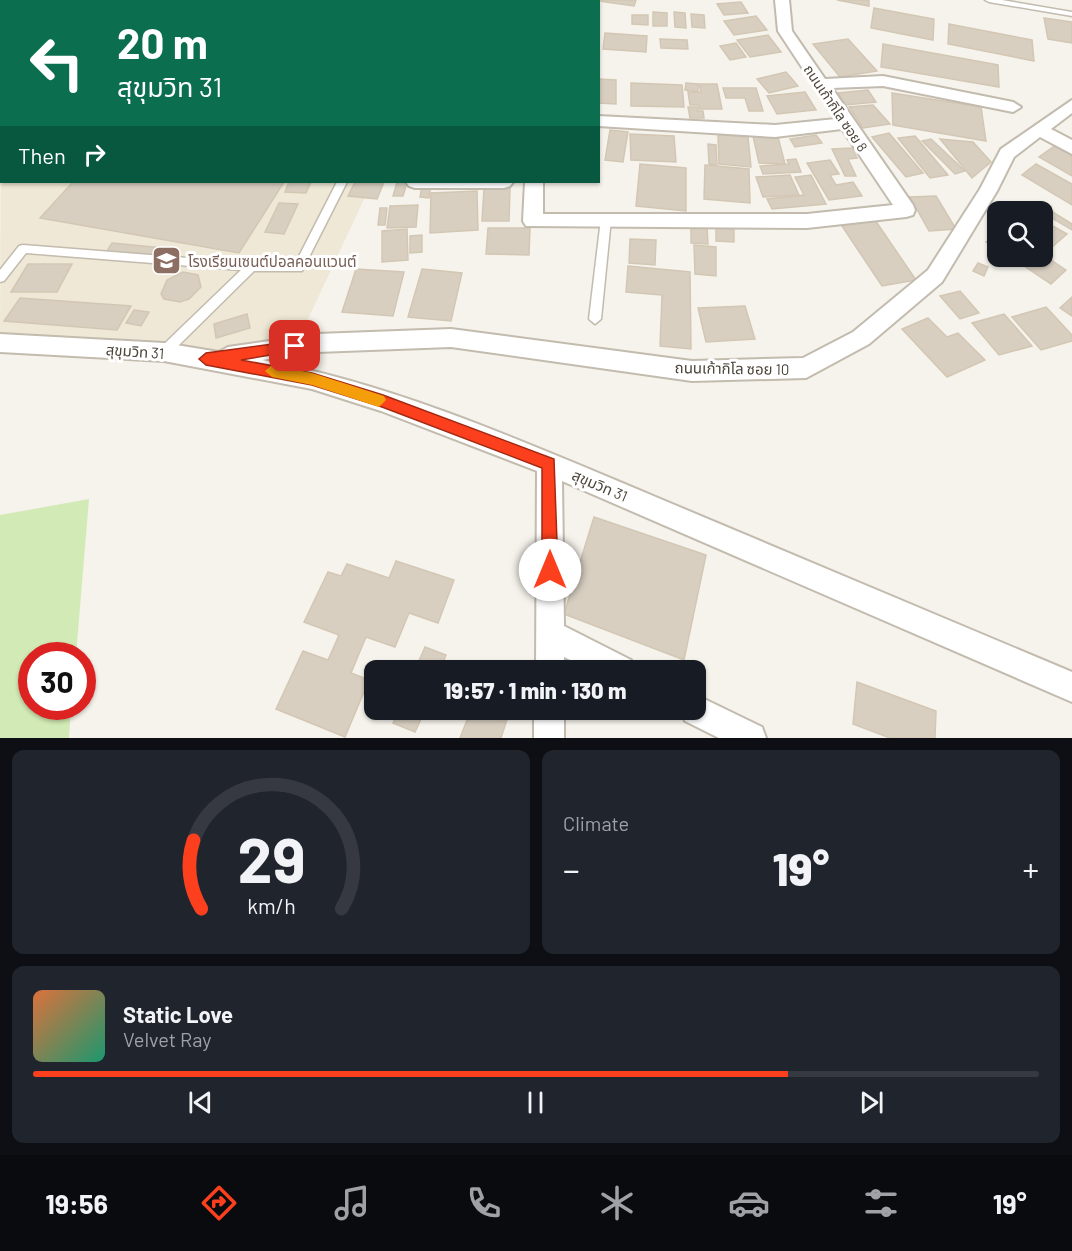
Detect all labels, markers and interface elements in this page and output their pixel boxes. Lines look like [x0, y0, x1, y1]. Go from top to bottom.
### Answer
text: 20 m [117, 17, 208, 67]
icon: left [18, 24, 96, 102]
street label: ถนนเก้ากิโล ซอย 8 [801, 61, 871, 155]
text: สุขุมวิท 31 [117, 70, 222, 102]
icon: right [78, 138, 111, 171]
text: Then [18, 142, 66, 168]
map controls [987, 201, 1053, 267]
button: search [987, 201, 1053, 267]
school or university icon: โรงเรียนเซนต์ปอลคอนแวนต์ [151, 245, 183, 277]
place label: โรงเรียนเซนต์ปอลคอนแวนต์ [188, 252, 357, 270]
pin [269, 320, 320, 371]
icon: arrive [278, 329, 311, 362]
street label: สุขุมวิท 31 [105, 340, 165, 363]
street label: ถนนเก้ากิโล ซอย 10 [675, 358, 789, 378]
street label: สุขุมวิท 31 [569, 465, 630, 506]
position arrow [518, 538, 582, 602]
speed limit sign: 30 [18, 642, 96, 720]
text: 19:57 · 1 min · 130 m [444, 677, 626, 703]
text: Climate [563, 811, 629, 835]
text: 29 [237, 821, 305, 895]
text: 19° [773, 841, 829, 895]
text: − [563, 849, 580, 889]
text: + [1023, 849, 1039, 889]
text: km/h [247, 893, 295, 918]
text: Static Love [123, 1001, 233, 1027]
text: Velvet Ray [123, 1027, 212, 1051]
icon: previous [184, 1086, 217, 1119]
icon: pause [519, 1086, 552, 1119]
icon: next [855, 1086, 888, 1119]
icon: directions [198, 1182, 240, 1224]
icon: music [331, 1182, 373, 1224]
icon: phone [463, 1182, 505, 1224]
icon: climate [596, 1182, 638, 1224]
icon: car [728, 1182, 770, 1224]
icon: filters [860, 1182, 902, 1224]
text: 19:56 [45, 1187, 108, 1219]
text: 19° [993, 1187, 1027, 1219]

